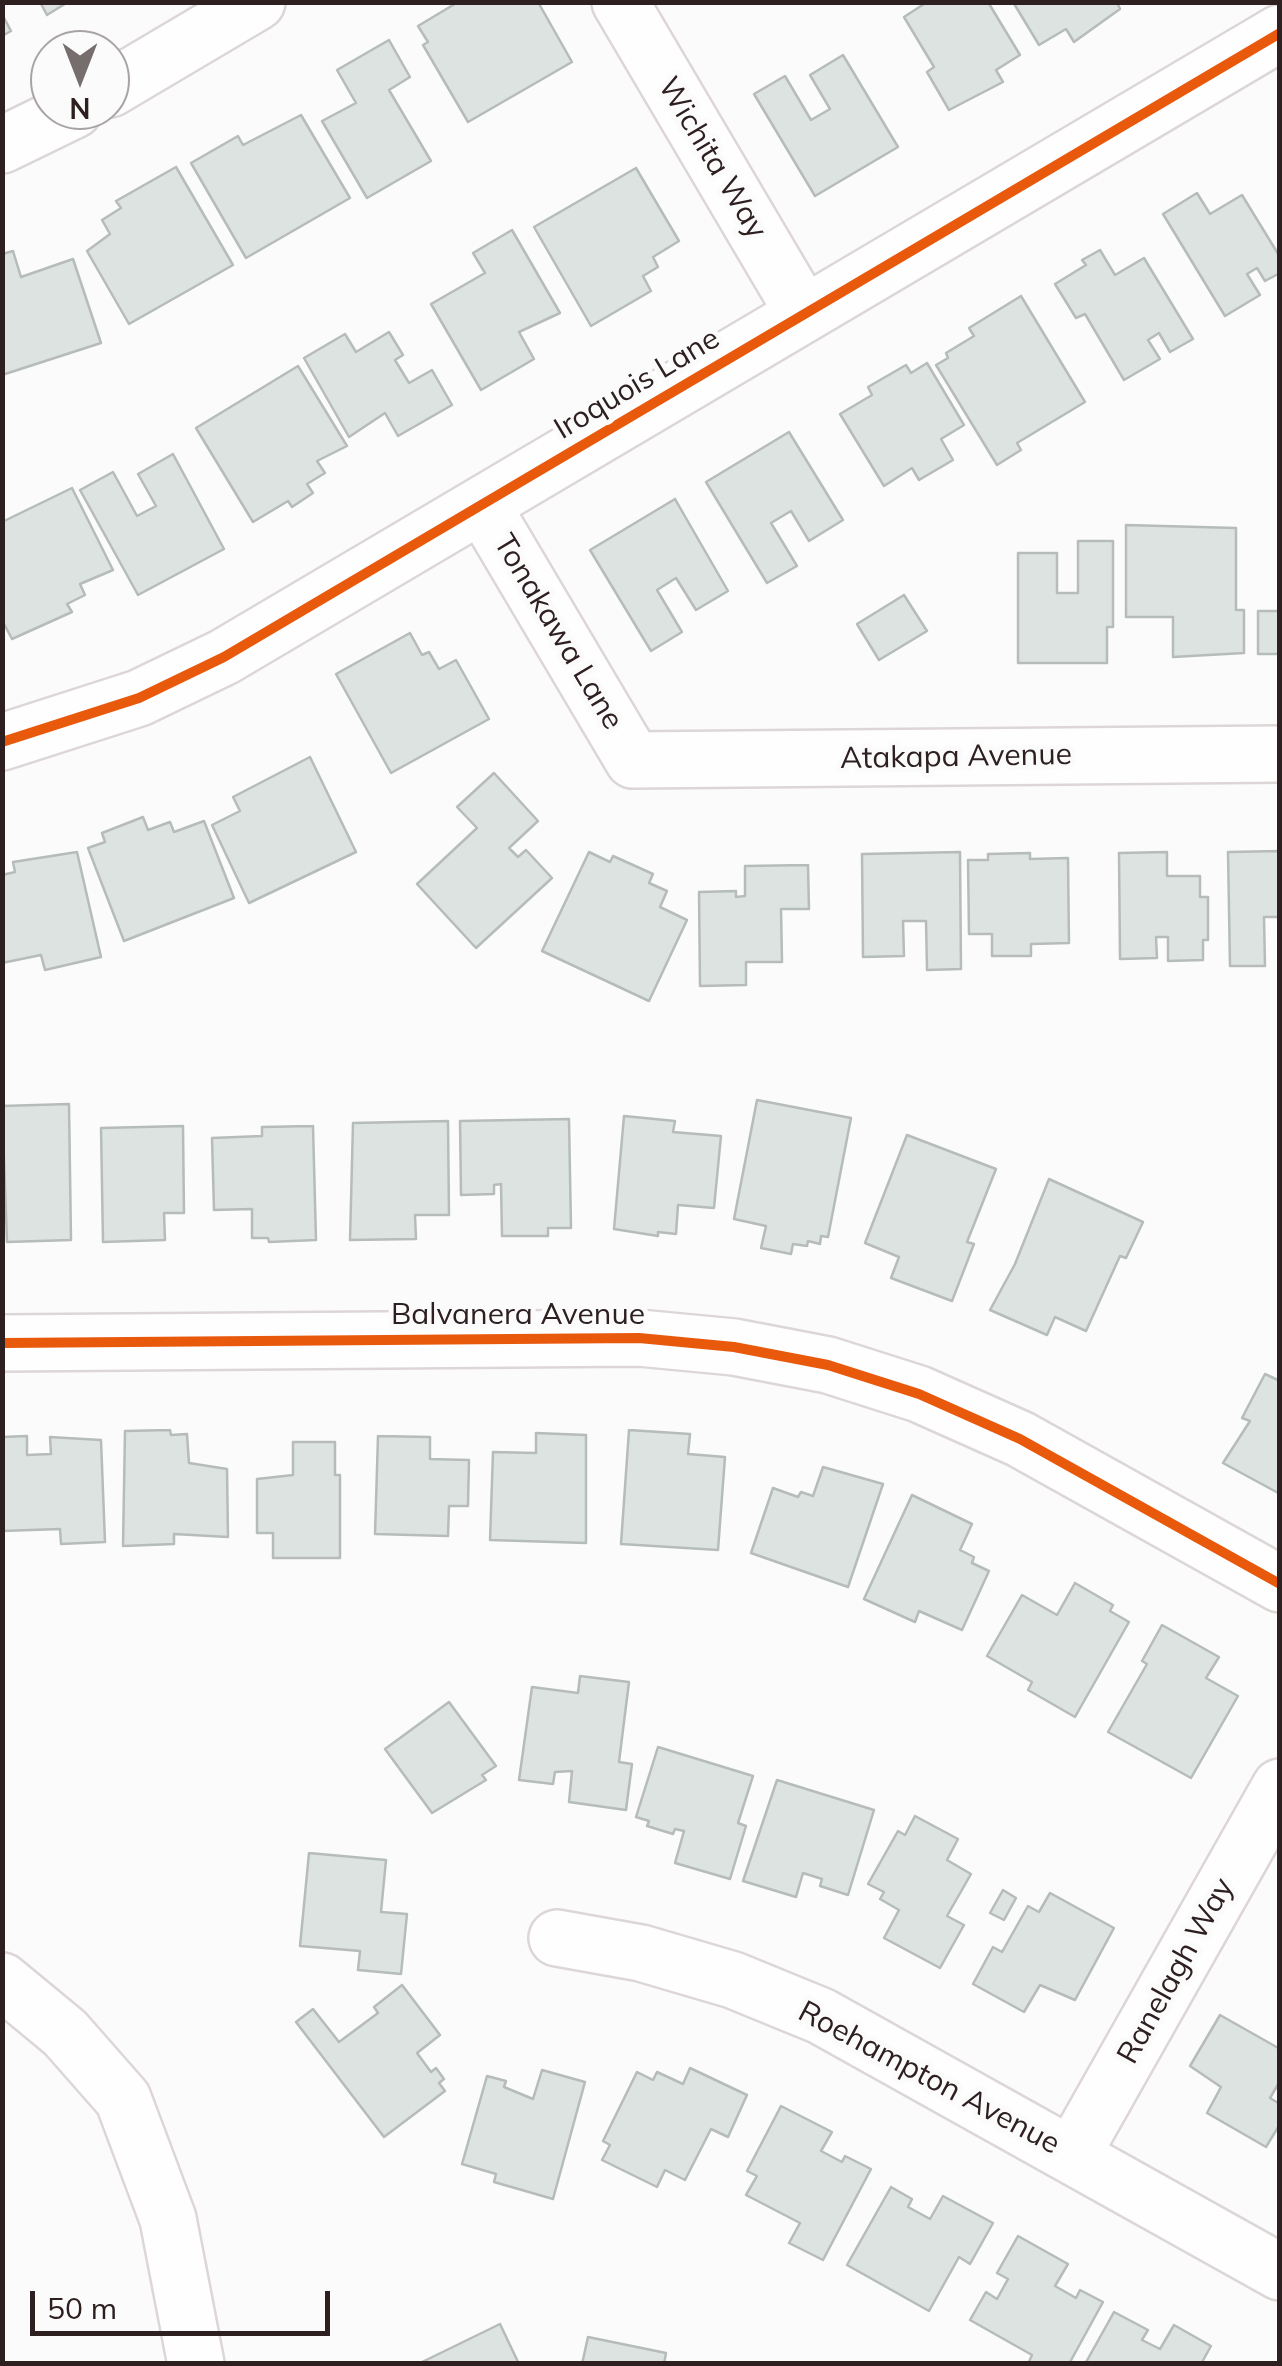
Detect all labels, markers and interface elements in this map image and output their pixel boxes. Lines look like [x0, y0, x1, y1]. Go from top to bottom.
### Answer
north arrow [30, 30, 130, 130]
street label: Wichita Way [650, 71, 774, 245]
text: N [69, 91, 91, 126]
street label: Iroquois Lane [548, 321, 726, 447]
street label: Tonakawa Lane [486, 528, 630, 736]
street label: Atakapa Avenue [840, 737, 1072, 777]
street label: Balvanera Avenue [391, 1297, 645, 1333]
street label: Ranelagh Way [1110, 1872, 1242, 2070]
street label: Roehampton Avenue [792, 1994, 1066, 2162]
scale bar [35, 2271, 335, 2333]
text: 50 m [47, 2289, 117, 2327]

